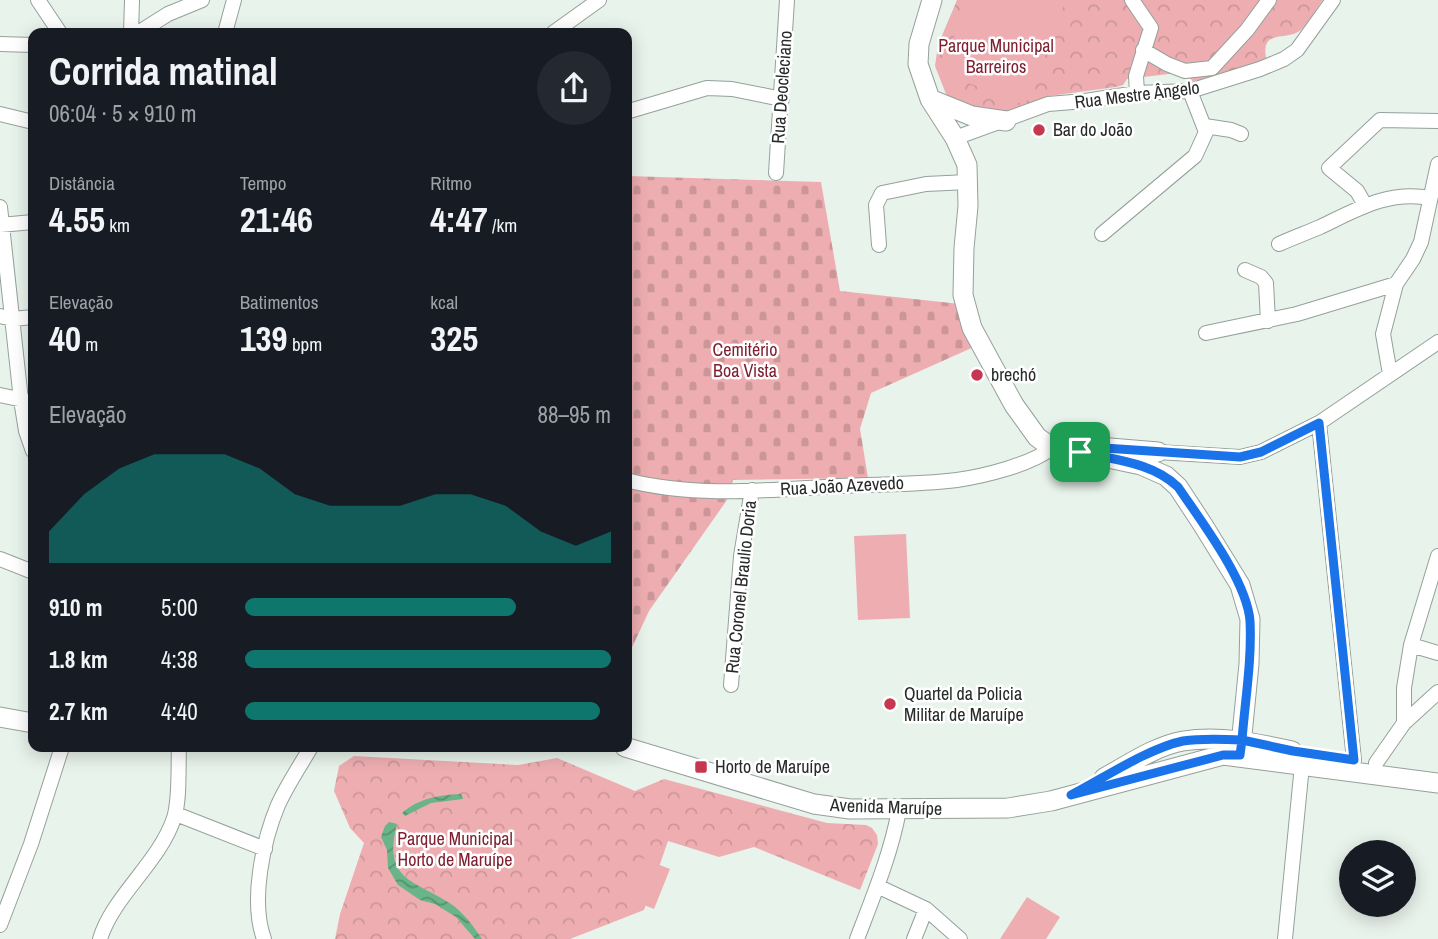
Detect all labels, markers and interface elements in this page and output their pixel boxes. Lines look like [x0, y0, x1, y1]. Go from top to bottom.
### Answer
street label: Rua Deocleciano [765, 30, 798, 144]
park label: Parque Municipal Barreiros [938, 33, 1054, 79]
text: Corrida matinal [49, 46, 278, 97]
button: share [537, 51, 611, 125]
street label: Rua Mestre Ângelo [1073, 74, 1201, 115]
text: 06:04 · 5 × 910 m [49, 98, 196, 129]
place label: Bar do João [1053, 117, 1133, 142]
marker: Bar do João [1031, 122, 1047, 138]
text: Distância [49, 170, 115, 196]
text: Tempo [240, 170, 286, 196]
text: Ritmo [430, 170, 472, 196]
text: 4.55 [49, 196, 105, 243]
text: 21:46 [240, 196, 313, 243]
text: 4:47 [430, 196, 488, 243]
text: km [105, 212, 130, 238]
text: /km [488, 212, 517, 238]
text: Elevação [49, 289, 113, 315]
text: Batimentos [240, 289, 318, 315]
text: kcal [430, 289, 458, 315]
text: 40 [49, 315, 81, 362]
text: 139 [240, 315, 288, 362]
text: 325 [430, 315, 478, 362]
text: m [81, 331, 98, 357]
text: bpm [288, 331, 322, 357]
park label: Cemitério Boa Vista [713, 337, 777, 383]
place label: brechó [991, 362, 1036, 387]
marker: brechó [969, 367, 985, 383]
text: Elevação [49, 399, 127, 430]
text: 88–95 m [538, 399, 611, 430]
pin [1050, 422, 1110, 482]
icon: arrive [1061, 433, 1099, 471]
street label: Rua João Azevedo [779, 470, 905, 501]
street label: Rua Coronel Braulio Doria [719, 499, 762, 675]
text: 910 m [49, 592, 102, 623]
text: 5:00 [161, 592, 198, 623]
text: 1.8 km [49, 644, 108, 675]
text: 4:38 [161, 644, 198, 675]
place label: Quartel da Policia Militar de Maruípe [904, 681, 1024, 727]
text: 2.7 km [49, 696, 108, 727]
text: 4:40 [161, 696, 198, 727]
marker: Quartel da Policia Militar de Maruípe [882, 696, 898, 712]
place label: Horto de Maruípe [715, 754, 830, 779]
marker: Horto de Maruípe [693, 759, 709, 775]
street label: Avenida Maruípe [829, 792, 943, 821]
park label: Parque Municipal Horto de Maruípe [397, 826, 513, 872]
map controls [1339, 840, 1416, 917]
button: layers [1339, 840, 1416, 917]

